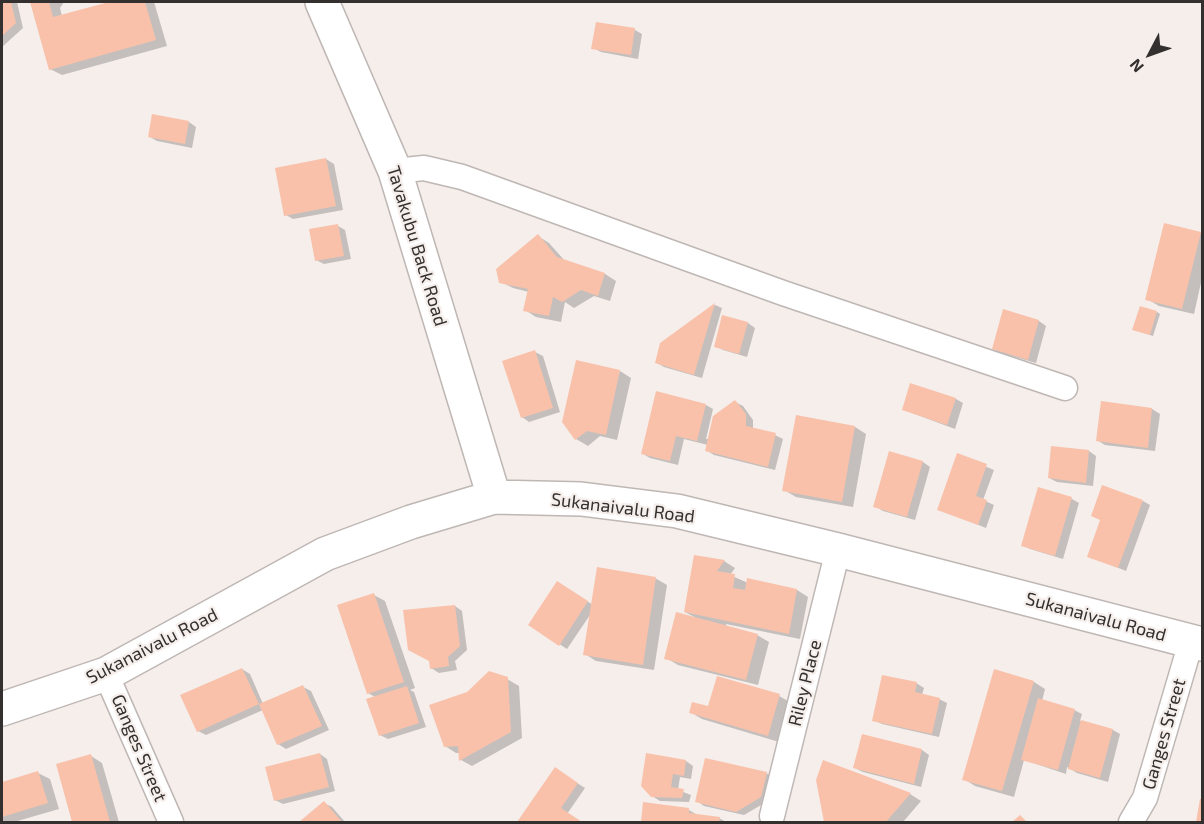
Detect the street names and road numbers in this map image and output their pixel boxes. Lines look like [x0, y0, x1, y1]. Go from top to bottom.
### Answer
street label: Tavakubu Back Road [382, 163, 452, 329]
street label: Sukanaivalu Road [550, 488, 696, 528]
street label: Sukanaivalu Road [1023, 588, 1169, 646]
street label: Sukanaivalu Road [83, 604, 221, 688]
street label: Riley Place [784, 638, 826, 728]
street label: Ganges Street [1138, 676, 1190, 792]
street label: Ganges Street [107, 691, 171, 805]

